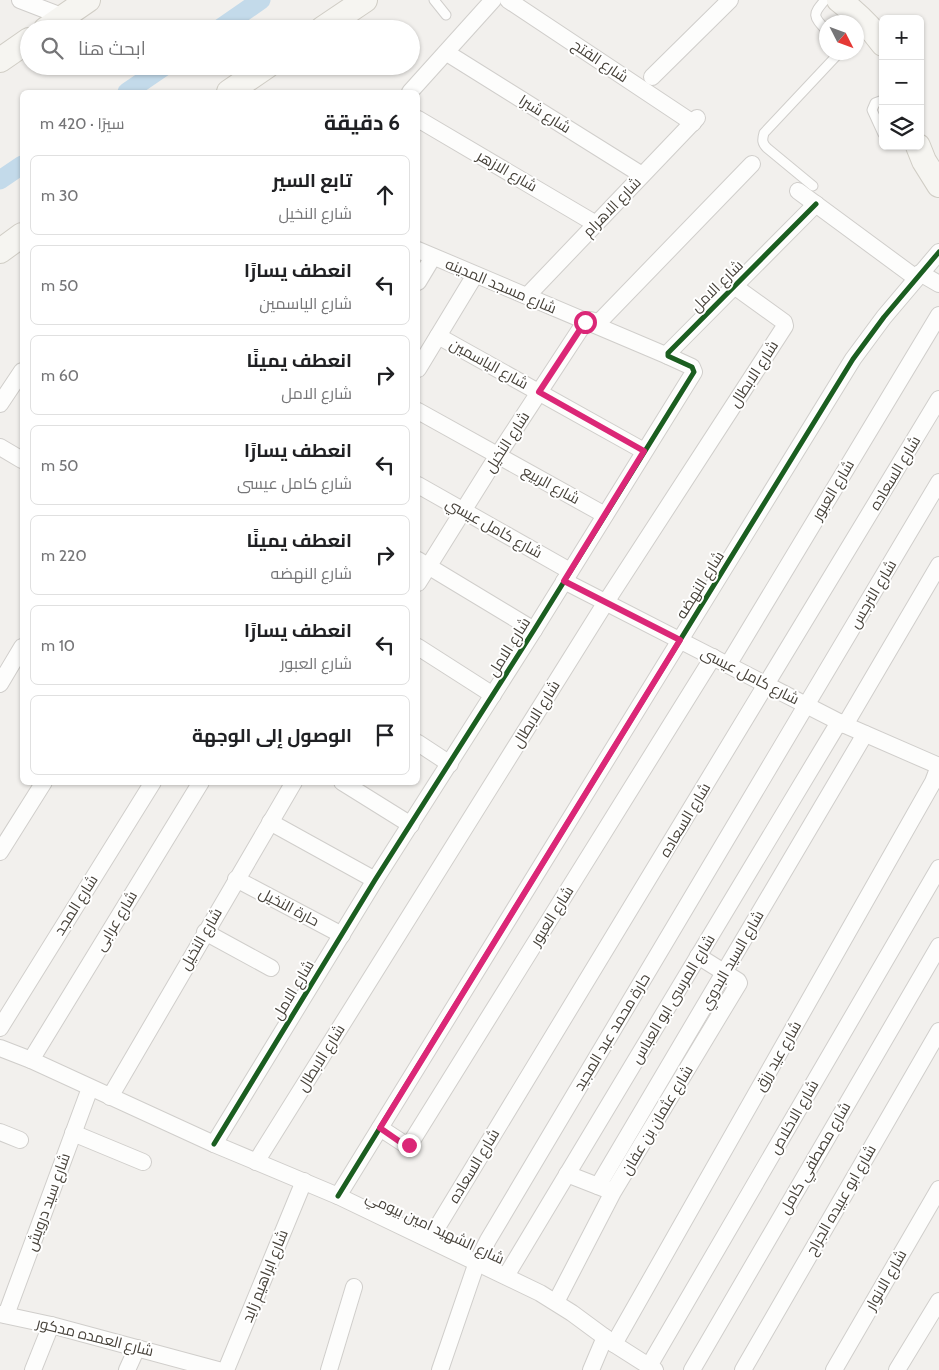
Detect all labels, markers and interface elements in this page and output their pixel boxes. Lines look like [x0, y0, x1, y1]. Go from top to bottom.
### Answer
north arrow [819, 15, 864, 60]
map controls [879, 15, 924, 150]
button: + [879, 15, 924, 60]
search box [20, 20, 420, 75]
icon: search [38, 34, 66, 62]
street label: شارع الفتح [567, 36, 632, 88]
text: ابحث هنا [78, 37, 146, 60]
button: − [879, 60, 924, 105]
street label: شارع شبرا [515, 91, 574, 139]
button: layers [879, 105, 924, 150]
text: 6 دقيقة [324, 110, 400, 135]
text: سيرًا · 420 m [40, 114, 125, 133]
street label: شارع الازهر [472, 146, 540, 197]
text: تابع السير [272, 169, 352, 192]
street label: شارع الاهرام [579, 173, 646, 242]
icon: ahead [371, 181, 399, 209]
text: 30 m [41, 186, 78, 205]
text: شارع النخيل [278, 204, 352, 223]
street label: شارع مسجد المدينه [442, 255, 559, 319]
street label: شارع الامل [687, 256, 748, 317]
text: انعطف يسارًا [244, 259, 352, 282]
icon: left [371, 271, 399, 299]
text: 50 m [41, 276, 78, 295]
text: شارع الياسمين [259, 294, 352, 313]
route start [574, 311, 597, 334]
street label: شارع الياسمين [446, 335, 531, 395]
street label: شارع الابطال [726, 337, 784, 412]
text: انعطف يمينًا [246, 349, 352, 372]
icon: right [371, 361, 399, 389]
text: 60 m [41, 366, 79, 385]
text: شارع الامل [281, 384, 352, 403]
street label: شارع النخيل [481, 408, 535, 477]
street label: شارع السعاده [866, 433, 926, 514]
text: انعطف يسارًا [244, 439, 352, 462]
icon: left [371, 451, 399, 479]
text: 50 m [41, 456, 78, 475]
street label: شارع العبور [807, 457, 860, 525]
street label: شارع الربيع [518, 462, 583, 510]
text: شارع كامل عيسى [237, 474, 352, 493]
street label: شارع كامل عيسي [441, 494, 545, 565]
text: انعطف يمينًا [246, 529, 352, 552]
icon: right [371, 541, 399, 569]
text: 220 m [41, 546, 87, 565]
street label: شارع النهضه [672, 548, 730, 623]
street label: شارع النرجس [846, 557, 902, 632]
text: شارع النهضه [271, 564, 352, 583]
street label: شارع الامل [484, 614, 536, 681]
text: انعطف يسارًا [244, 619, 352, 642]
icon: left [371, 631, 399, 659]
text: 10 m [41, 636, 75, 655]
street label: شارع كامل عيسى [697, 644, 802, 710]
text: شارع العبور [280, 654, 352, 673]
street label: شارع الابطال [508, 677, 565, 752]
icon: arrive [371, 721, 399, 749]
text: الوصول إلى الوجهة [192, 724, 352, 747]
street label: شارع السعاده [656, 780, 716, 861]
street label: شارع المجد [50, 871, 103, 940]
street label: شارع العبور [526, 883, 579, 951]
street label: حارة النخيل [255, 884, 322, 931]
street label: شارع عرابى [91, 888, 143, 955]
street label: شارع النخيل [176, 905, 228, 974]
street label: شارع السيد البدوي [696, 907, 770, 1014]
street label: شارع المرسى ابو العباس [627, 931, 720, 1068]
street label: شارع الامل [268, 957, 319, 1024]
street label: حارة محمد عبد المجيد [570, 970, 654, 1094]
street label: شارع عيد رزق [751, 1018, 807, 1095]
street label: شارع الابطال [293, 1021, 350, 1096]
street label: شارع عثمان بن عفان [617, 1062, 698, 1179]
street label: شارع الاخلاص [766, 1077, 824, 1158]
street label: شارع مصطفي كامل [776, 1099, 857, 1219]
street label: شارع السعاده [445, 1126, 505, 1207]
route end [398, 1134, 421, 1157]
street label: شارع ابو عبيده الجراح [802, 1141, 882, 1260]
street label: شارع سيد درويش [22, 1151, 76, 1254]
street label: شارع الشهيد امين بيومي [361, 1188, 507, 1271]
street label: شارع ابراهيم زايد [238, 1227, 294, 1326]
street label: شارع الانوار [861, 1247, 912, 1315]
street label: شارع العمده مدكور [33, 1314, 155, 1362]

